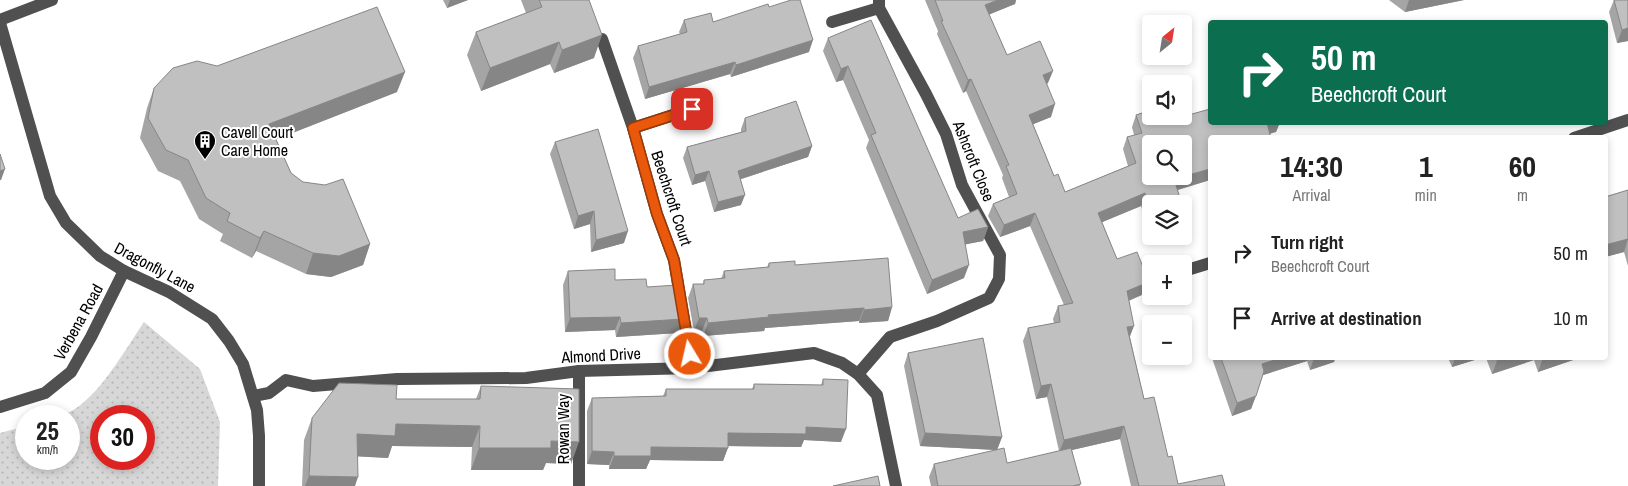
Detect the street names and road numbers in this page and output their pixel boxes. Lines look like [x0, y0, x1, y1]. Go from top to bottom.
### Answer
street label: Ashcroft Close [947, 116, 1000, 205]
street label: Beechcroft Court [646, 148, 698, 249]
street label: Dragonfly Lane [111, 236, 199, 298]
street label: Verbena Road [48, 280, 108, 364]
street label: Almond Drive [560, 342, 641, 368]
street label: Rowan Way [552, 393, 574, 464]

